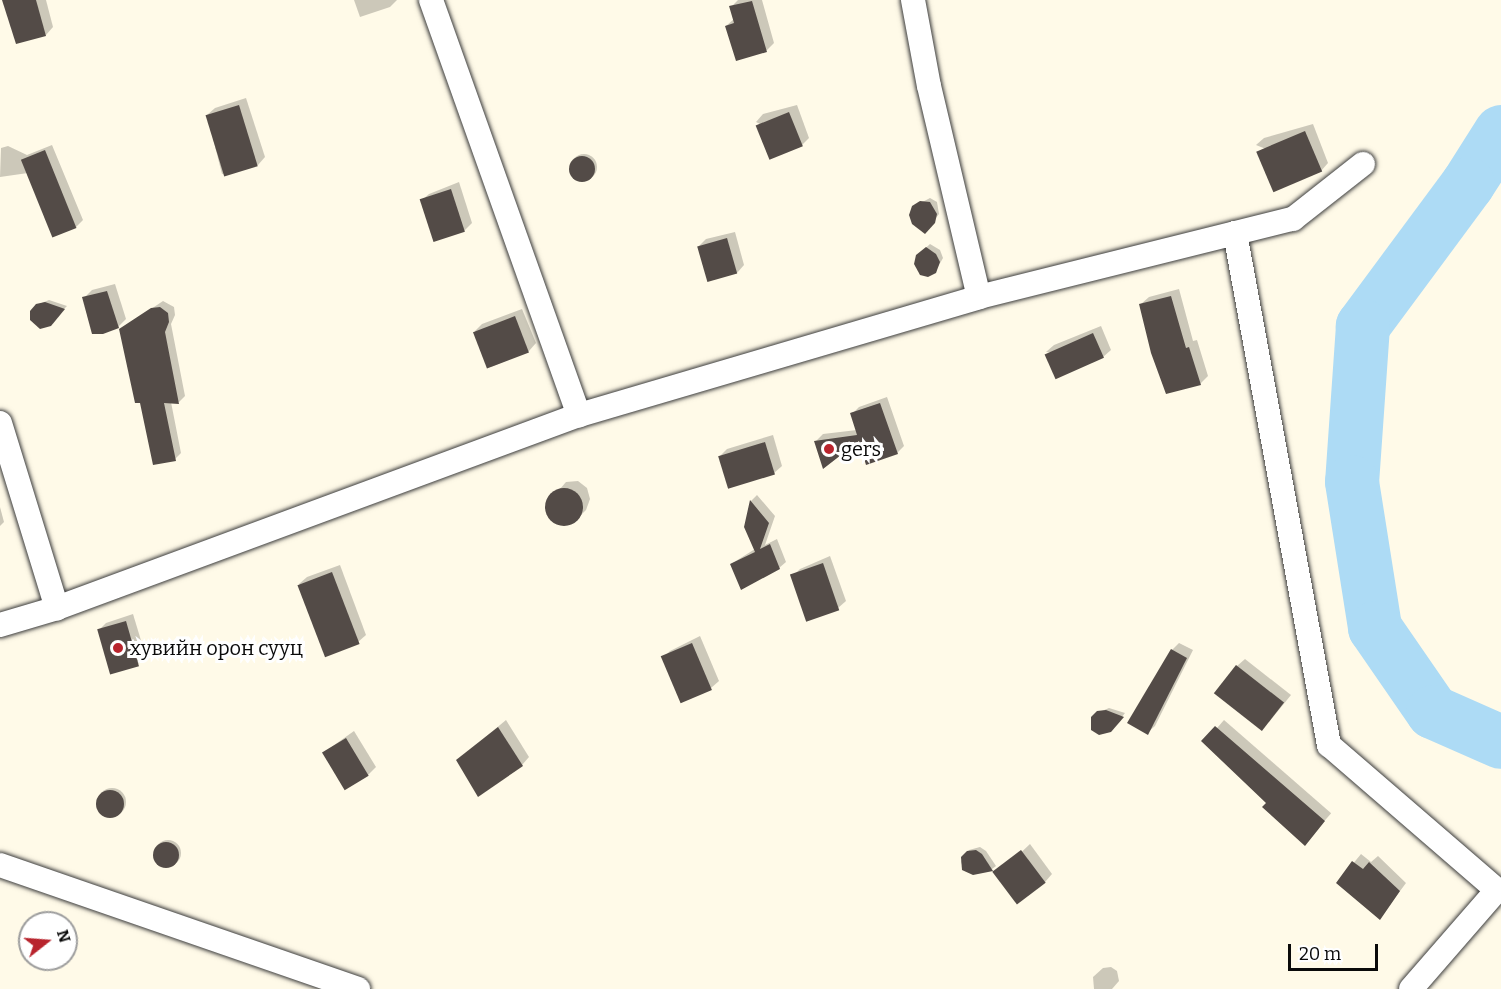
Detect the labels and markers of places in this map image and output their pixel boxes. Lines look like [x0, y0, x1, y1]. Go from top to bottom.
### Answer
place label: gers [841, 437, 881, 461]
marker: gers [822, 442, 836, 456]
place label: хувийн орон сууц [130, 636, 303, 660]
marker: хувийн орон сууц [111, 641, 125, 655]

